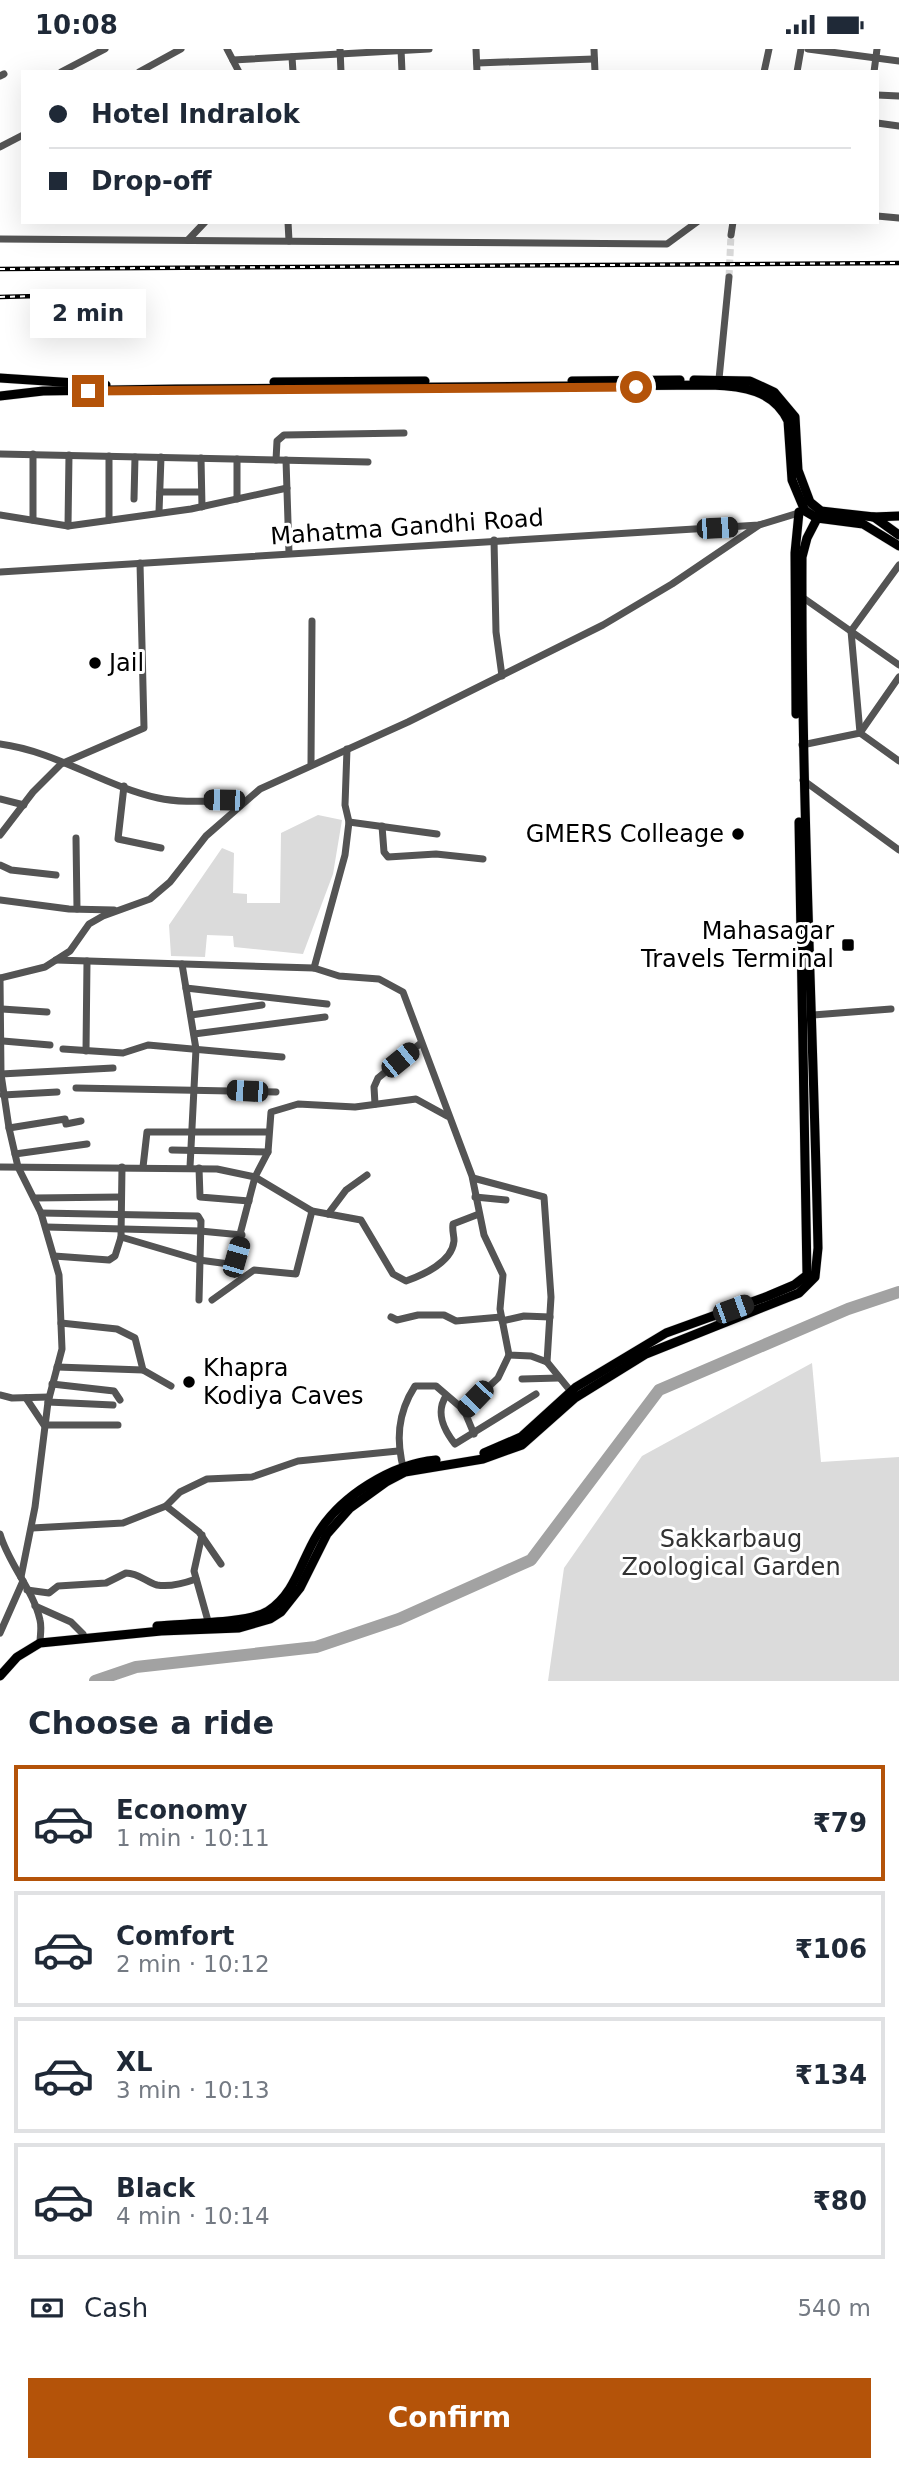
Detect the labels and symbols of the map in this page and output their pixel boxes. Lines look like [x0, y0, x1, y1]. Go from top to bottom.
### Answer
callout: 2 min [30, 289, 146, 339]
route start [620, 371, 652, 403]
route end [72, 375, 104, 407]
street label: Mahatma Gandhi Road [269, 503, 545, 551]
car [696, 516, 739, 540]
place label: Jail [107, 649, 144, 677]
marker: Jail [87, 655, 103, 671]
car [203, 789, 246, 811]
place label: GMERS Colleage [526, 820, 724, 848]
marker: GMERS Colleage [730, 826, 746, 842]
place label: Mahasagar Travels Terminal [640, 917, 834, 973]
marker: Mahasagar Travels Terminal [840, 937, 856, 953]
car [378, 1039, 423, 1081]
car [226, 1079, 269, 1103]
car [221, 1234, 252, 1280]
car [710, 1292, 757, 1326]
place label: Khapra Kodiya Caves [203, 1354, 364, 1410]
marker: Khapra Kodiya Caves [181, 1374, 197, 1390]
car [453, 1377, 498, 1421]
park label: Sakkarbaug Zoological Garden [621, 1525, 841, 1581]

